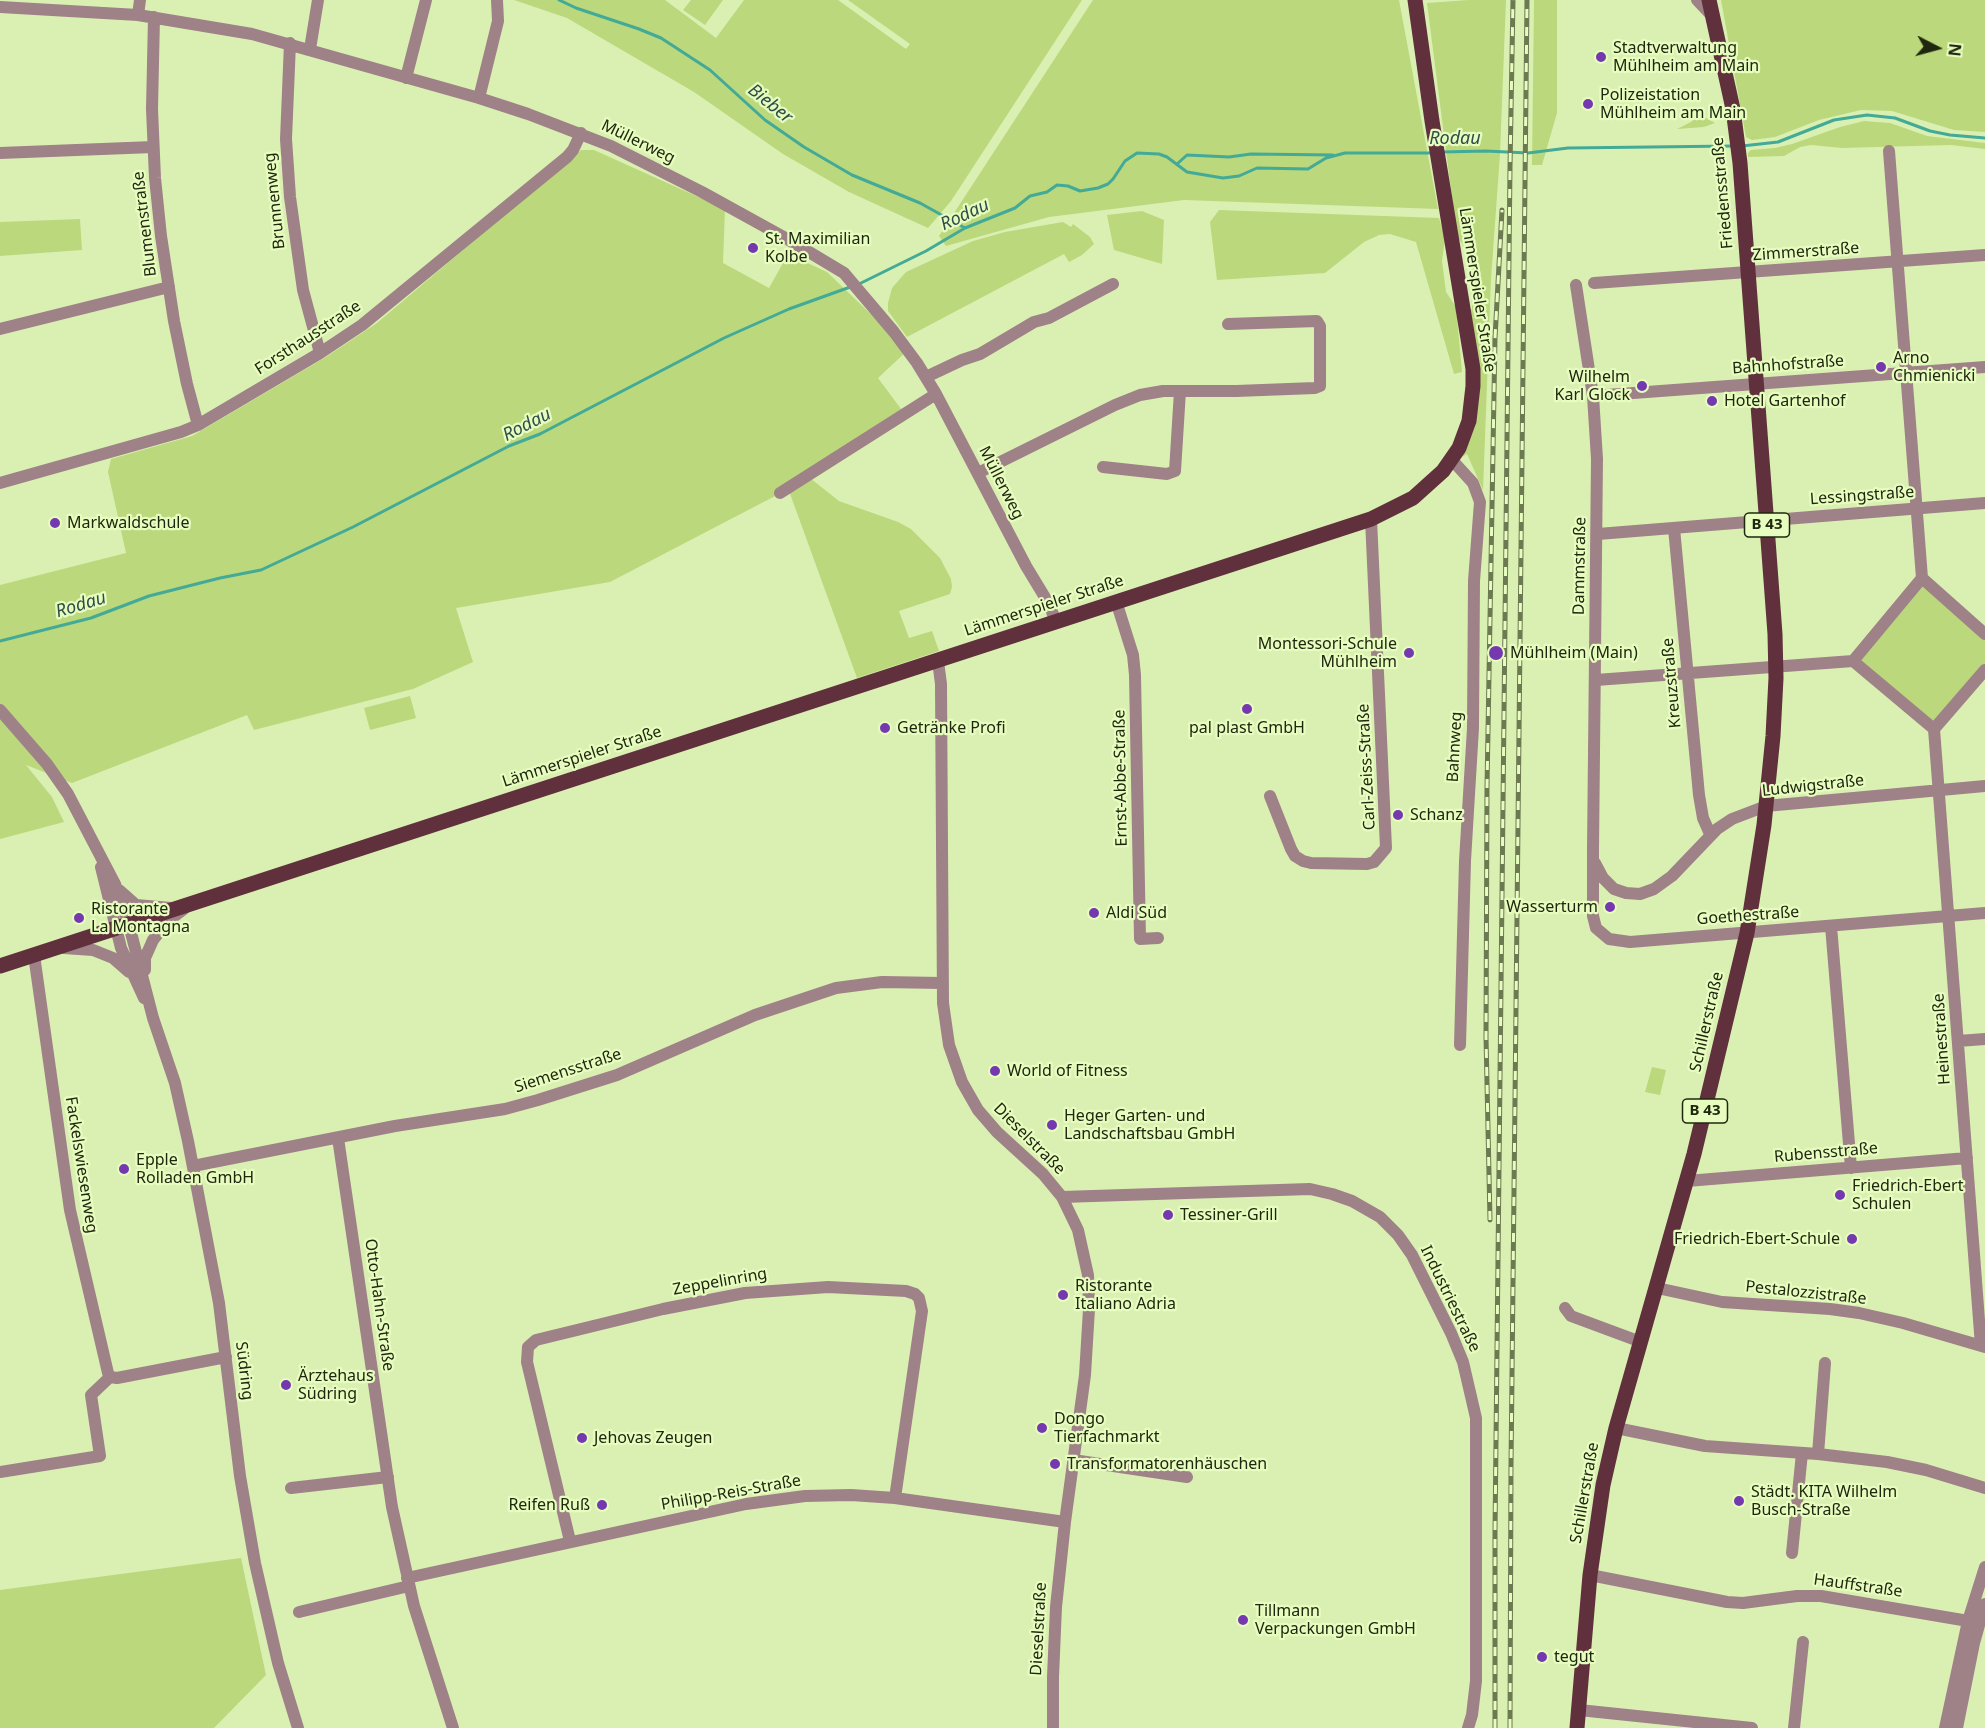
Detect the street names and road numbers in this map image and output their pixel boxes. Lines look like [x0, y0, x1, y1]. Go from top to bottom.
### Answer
street label: Müllerweg [598, 116, 678, 168]
street label: Friedensstraße [1709, 136, 1737, 250]
street label: Brunnenweg [260, 152, 290, 250]
street label: Blumenstraße [129, 170, 161, 278]
street label: Lämmerspieler Straße [1455, 206, 1499, 374]
street label: Zimmerstraße [1752, 239, 1860, 265]
street label: Forsthausstraße [251, 297, 365, 379]
street label: Bahnhofstraße [1731, 352, 1845, 378]
street label: Müllerweg [974, 443, 1028, 523]
street label: Lessingstraße [1809, 483, 1915, 509]
road number: B 43 [1744, 513, 1790, 537]
street label: Dammstraße [1570, 517, 1590, 615]
street label: Lämmerspieler Straße [962, 571, 1126, 641]
street label: Kreuzstraße [1658, 637, 1686, 729]
street label: Carl-Zeiss-Straße [1354, 703, 1380, 831]
street label: Ernst-Abbe-Straße [1110, 709, 1132, 847]
street label: Bahnweg [1444, 711, 1466, 783]
street label: Lämmerspieler Straße [500, 722, 664, 792]
street label: Ludwigstraße [1761, 771, 1865, 801]
street label: Goethestraße [1696, 903, 1800, 929]
street label: Schillerstraße [1686, 970, 1728, 1074]
street label: Heinestraße [1929, 993, 1955, 1085]
street label: Siemensstraße [512, 1045, 624, 1097]
street label: Fackelswiesenweg [61, 1095, 101, 1235]
street label: Dieselstraße [989, 1099, 1069, 1179]
road number: B 43 [1682, 1099, 1728, 1123]
street label: Rubensstraße [1773, 1139, 1879, 1167]
street label: Otto-Hahn-Straße [360, 1238, 398, 1372]
street label: Industriestraße [1416, 1243, 1484, 1355]
street label: Zeppelinring [671, 1264, 769, 1300]
street label: Pestalozzistraße [1744, 1277, 1868, 1309]
street label: Südring [231, 1341, 257, 1401]
street label: Schillerstraße [1567, 1441, 1603, 1545]
street label: Philipp-Reis-Straße [660, 1471, 802, 1515]
street label: Hauffstraße [1812, 1570, 1904, 1602]
street label: Dieselstraße [1027, 1582, 1051, 1676]

